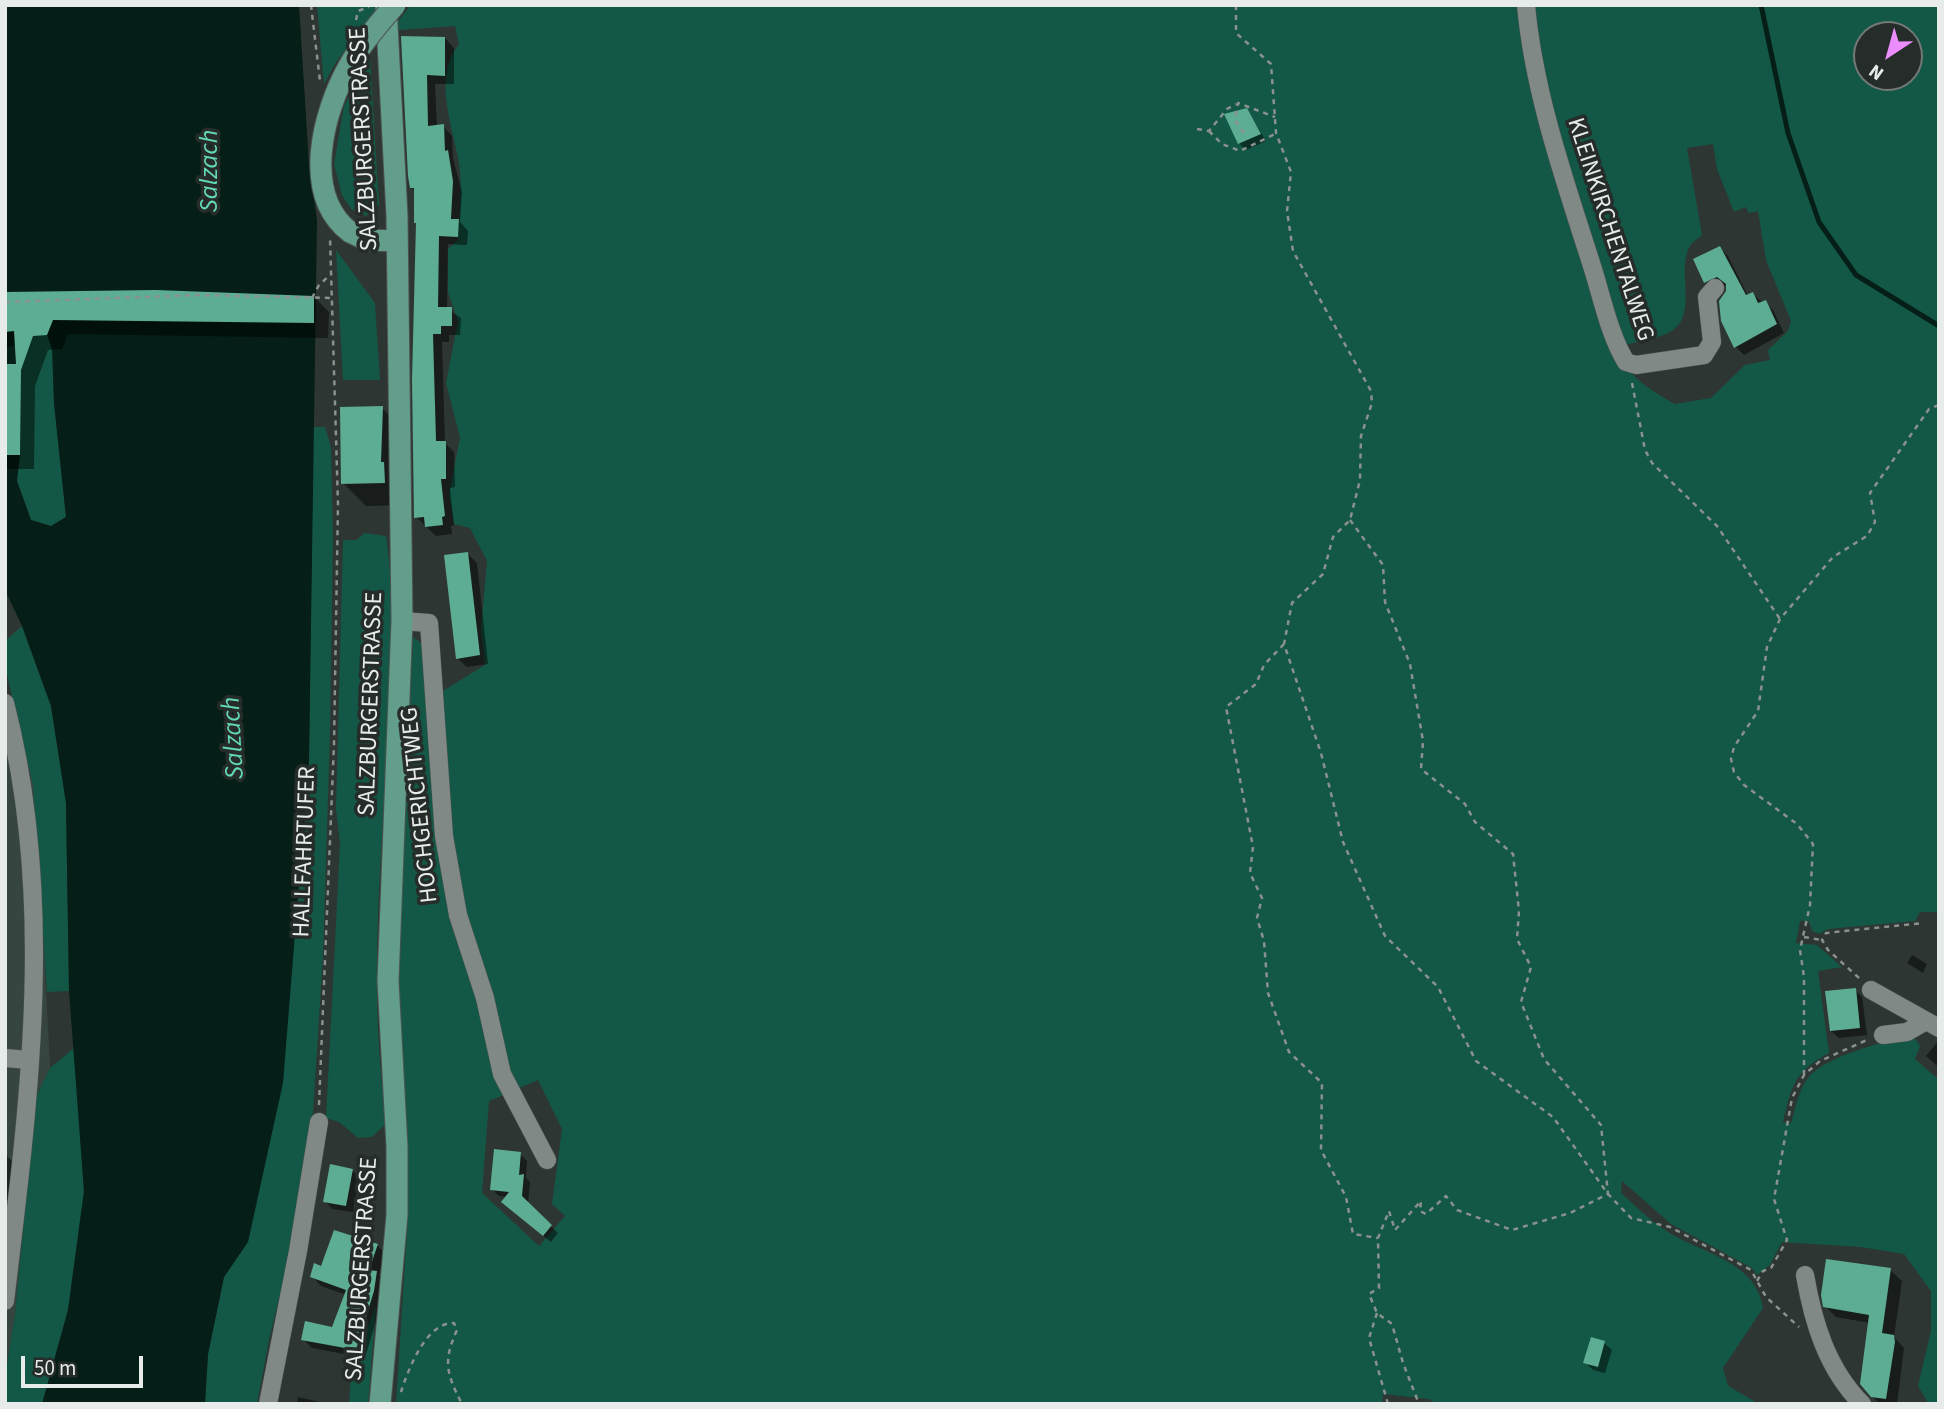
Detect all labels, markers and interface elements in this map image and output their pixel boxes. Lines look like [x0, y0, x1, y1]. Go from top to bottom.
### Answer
north arrow [1853, 21, 1923, 91]
street label: SALZBURGERSTRASSE [345, 26, 385, 252]
text: N [1863, 57, 1890, 86]
street label: KLEINKIRCHENTALWEG [1559, 115, 1659, 345]
water label: Salzach [195, 130, 227, 212]
street label: SALZBURGERSTRASSE [354, 591, 390, 817]
water label: Salzach [217, 696, 253, 780]
street label: HOCHGERICHTWEG [396, 706, 446, 904]
street label: HALLFAHRTUFER [289, 766, 323, 938]
street label: SALZBURGERSTRASSE [341, 1156, 385, 1382]
scale bar [24, 1342, 147, 1386]
text: 50 m [34, 1353, 76, 1383]

